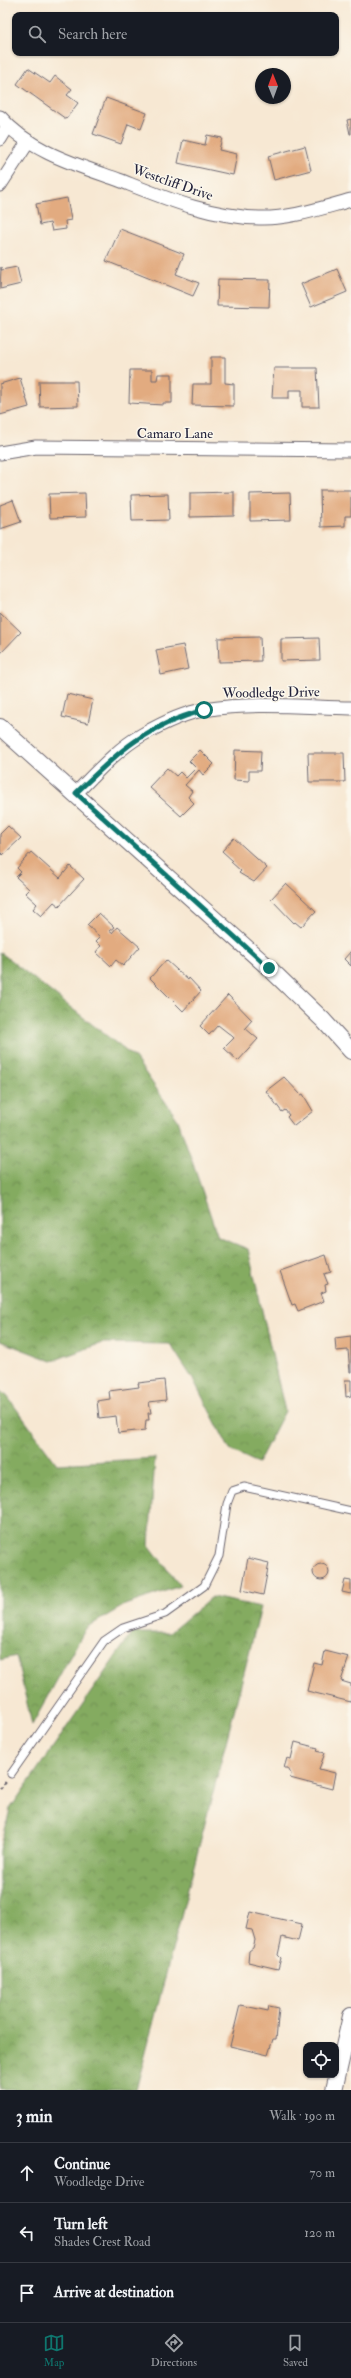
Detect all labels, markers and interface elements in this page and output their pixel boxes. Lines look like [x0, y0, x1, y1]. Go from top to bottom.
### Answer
search box [12, 12, 339, 56]
icon: search [26, 23, 48, 45]
text: Search here [58, 25, 127, 44]
north arrow [255, 68, 291, 104]
street label: Westcliff Drive [129, 160, 215, 204]
street label: Camaro Lane [137, 425, 213, 442]
street label: Woodledge Drive [221, 683, 320, 702]
route start [195, 701, 213, 719]
route end [260, 959, 278, 977]
map controls [303, 2042, 339, 2078]
button: locate [303, 2042, 339, 2078]
text: 3 min [16, 2106, 53, 2127]
text: Walk · 190 m [269, 2108, 335, 2124]
text: Continue [54, 2155, 110, 2174]
icon: ahead [16, 2162, 38, 2184]
text: 70 m [310, 2165, 335, 2181]
text: Woodledge Drive [54, 2174, 144, 2190]
text: Turn left [54, 2215, 108, 2234]
icon: left [16, 2222, 38, 2244]
text: 120 m [304, 2225, 335, 2241]
text: Shades Crest Road [54, 2234, 151, 2250]
icon: arrive [16, 2282, 38, 2304]
text: Arrive at destination [54, 2283, 174, 2302]
tab: Map [43, 2332, 65, 2369]
tab: Directions [151, 2332, 197, 2369]
tab: Saved [283, 2332, 308, 2369]

